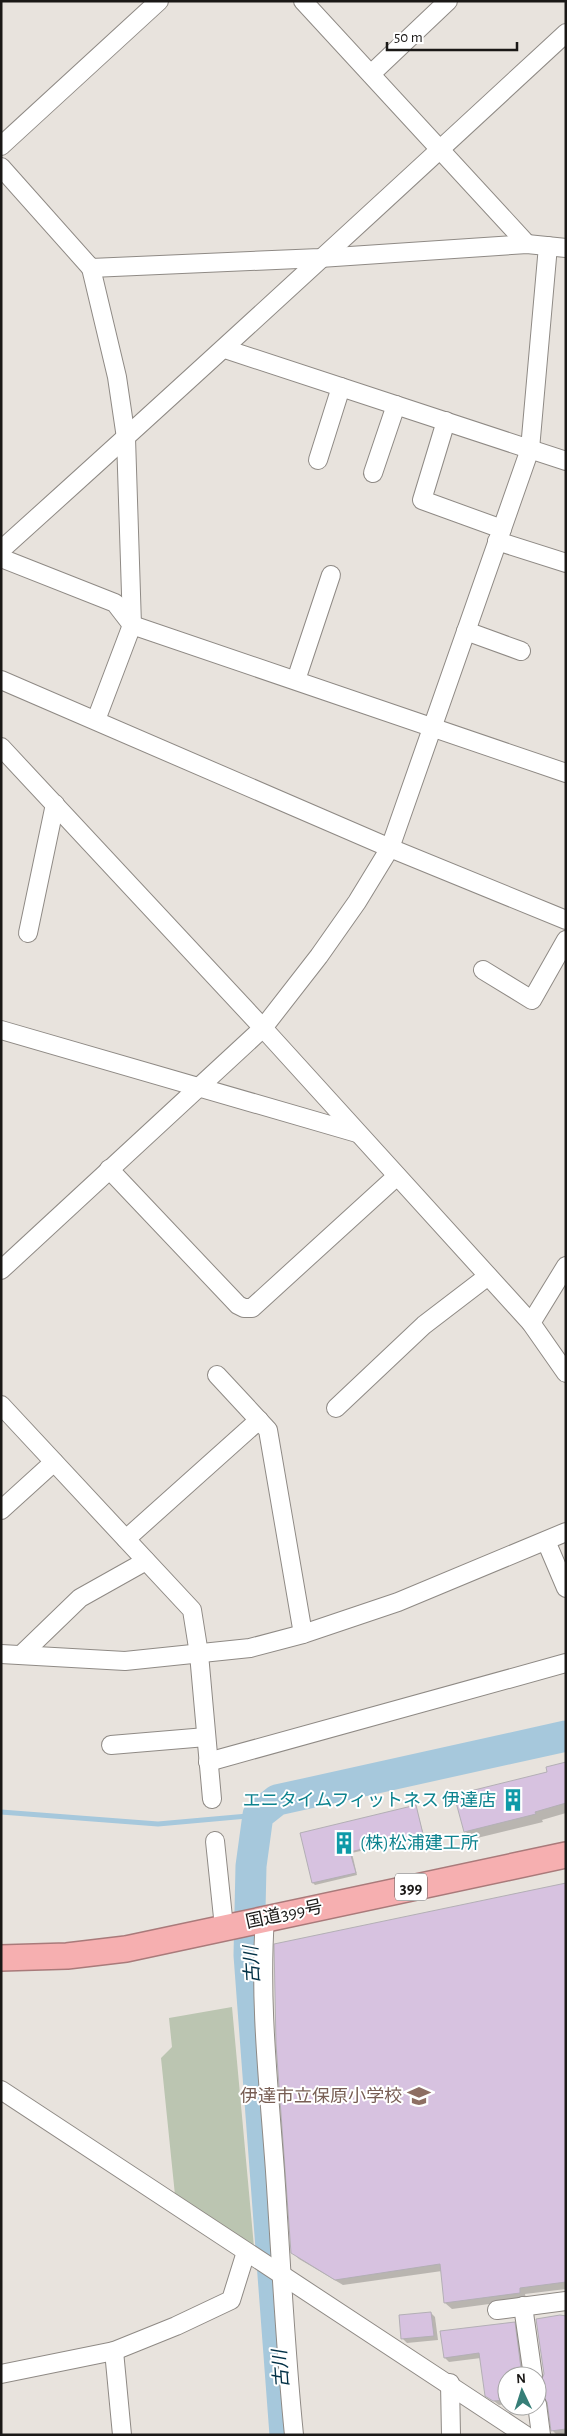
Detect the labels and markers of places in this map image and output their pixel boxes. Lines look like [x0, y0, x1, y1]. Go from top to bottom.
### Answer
building icon: エニタイムフィットネス 伊達店 [500, 1787, 526, 1813]
place label: エニタイムフィットネス 伊達店 [243, 1790, 496, 1810]
building icon: (株)松浦建工所 [331, 1830, 357, 1856]
place label: (株)松浦建工所 [360, 1833, 479, 1853]
school or university icon: 伊達市立保原小学校 [406, 2083, 432, 2109]
place label: 伊達市立保原小学校 [240, 2086, 402, 2106]

